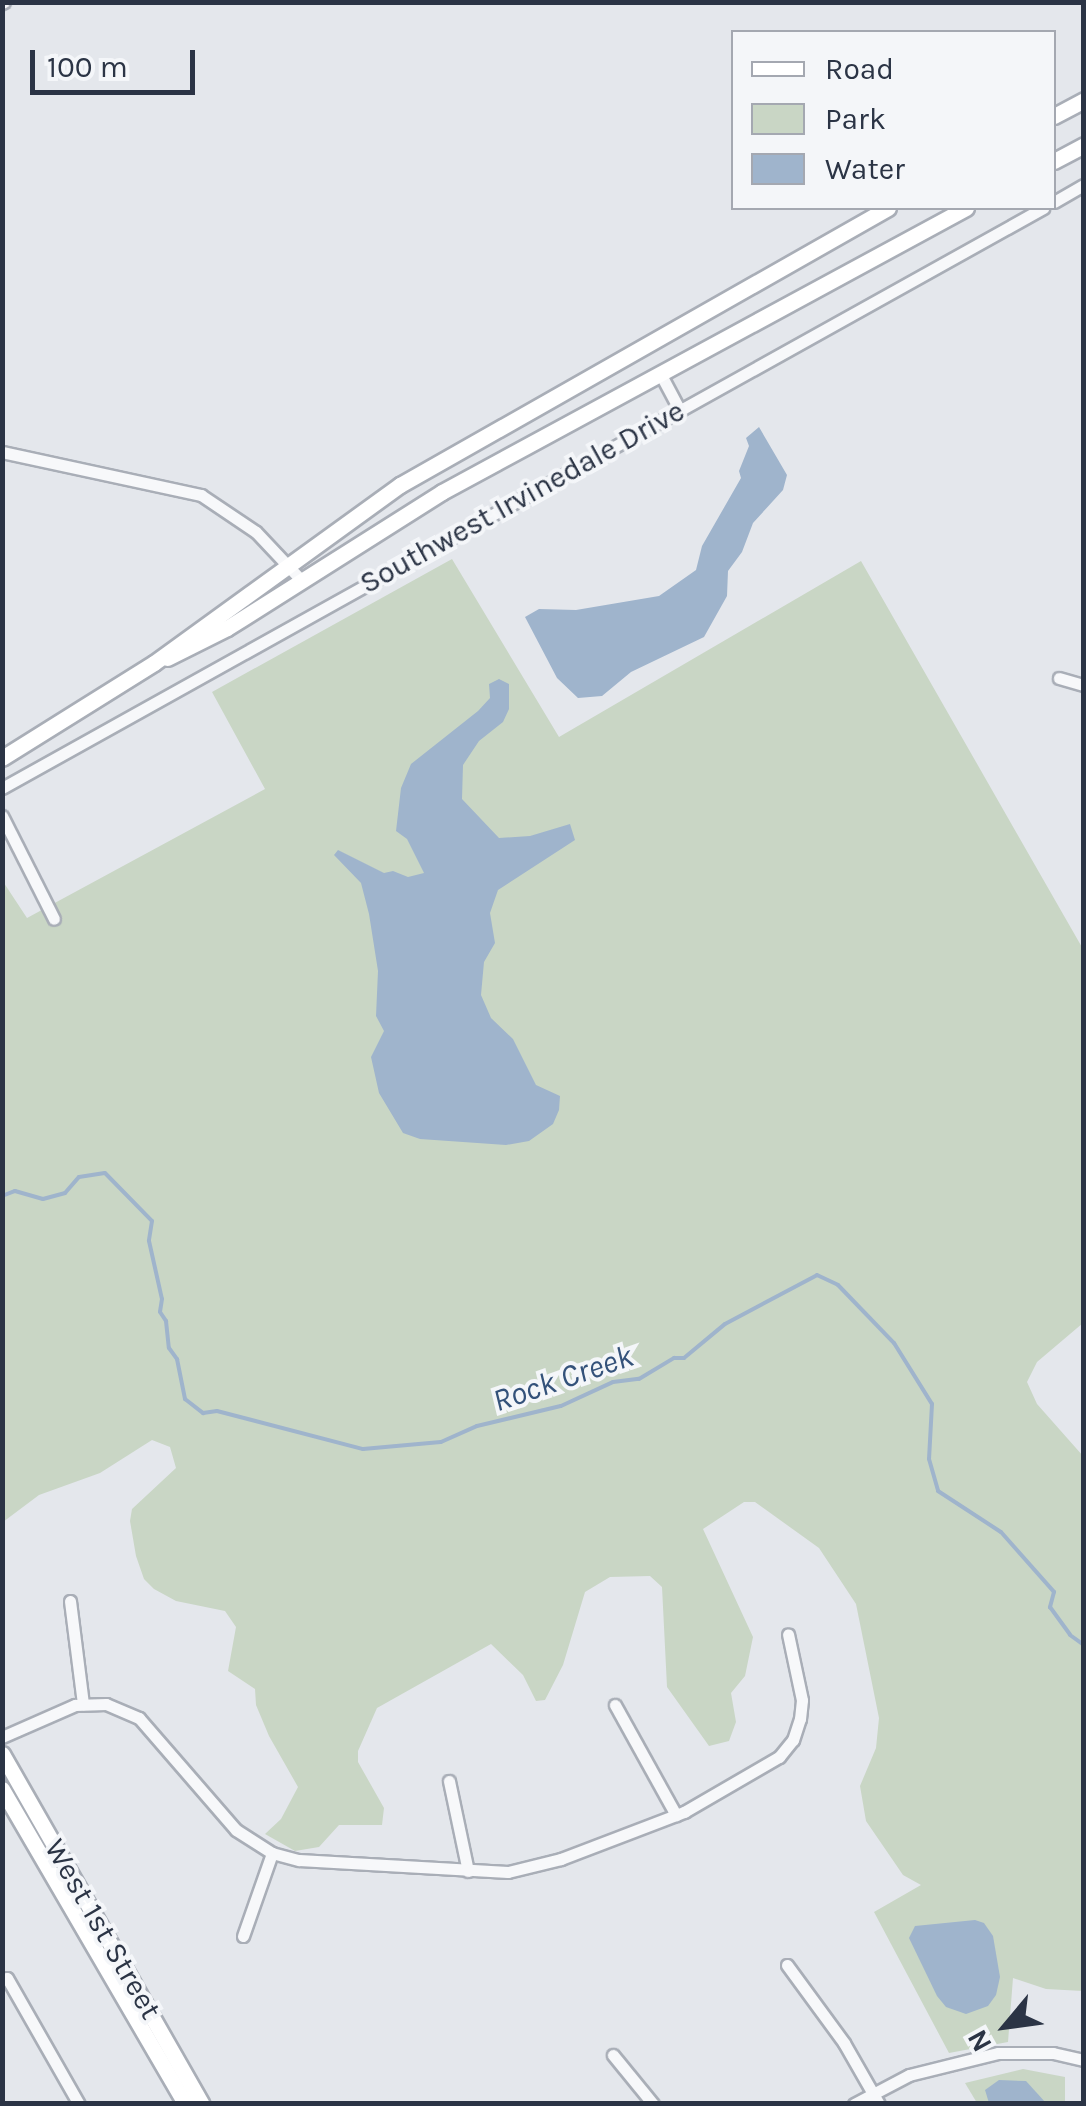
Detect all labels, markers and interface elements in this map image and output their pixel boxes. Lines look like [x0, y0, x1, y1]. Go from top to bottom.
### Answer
scale bar [35, 30, 200, 92]
legend [731, 30, 1056, 210]
text: 100 m [47, 49, 128, 85]
text: Road [825, 51, 894, 87]
text: Park [825, 101, 886, 137]
text: Water [825, 151, 905, 187]
street label: Southwest Irvinedale Drive [353, 393, 691, 601]
water label: Rock Creek [488, 1337, 638, 1421]
street label: West 1st Street [37, 1833, 169, 2025]
north arrow [956, 1976, 1056, 2076]
text: N [960, 2024, 999, 2058]

